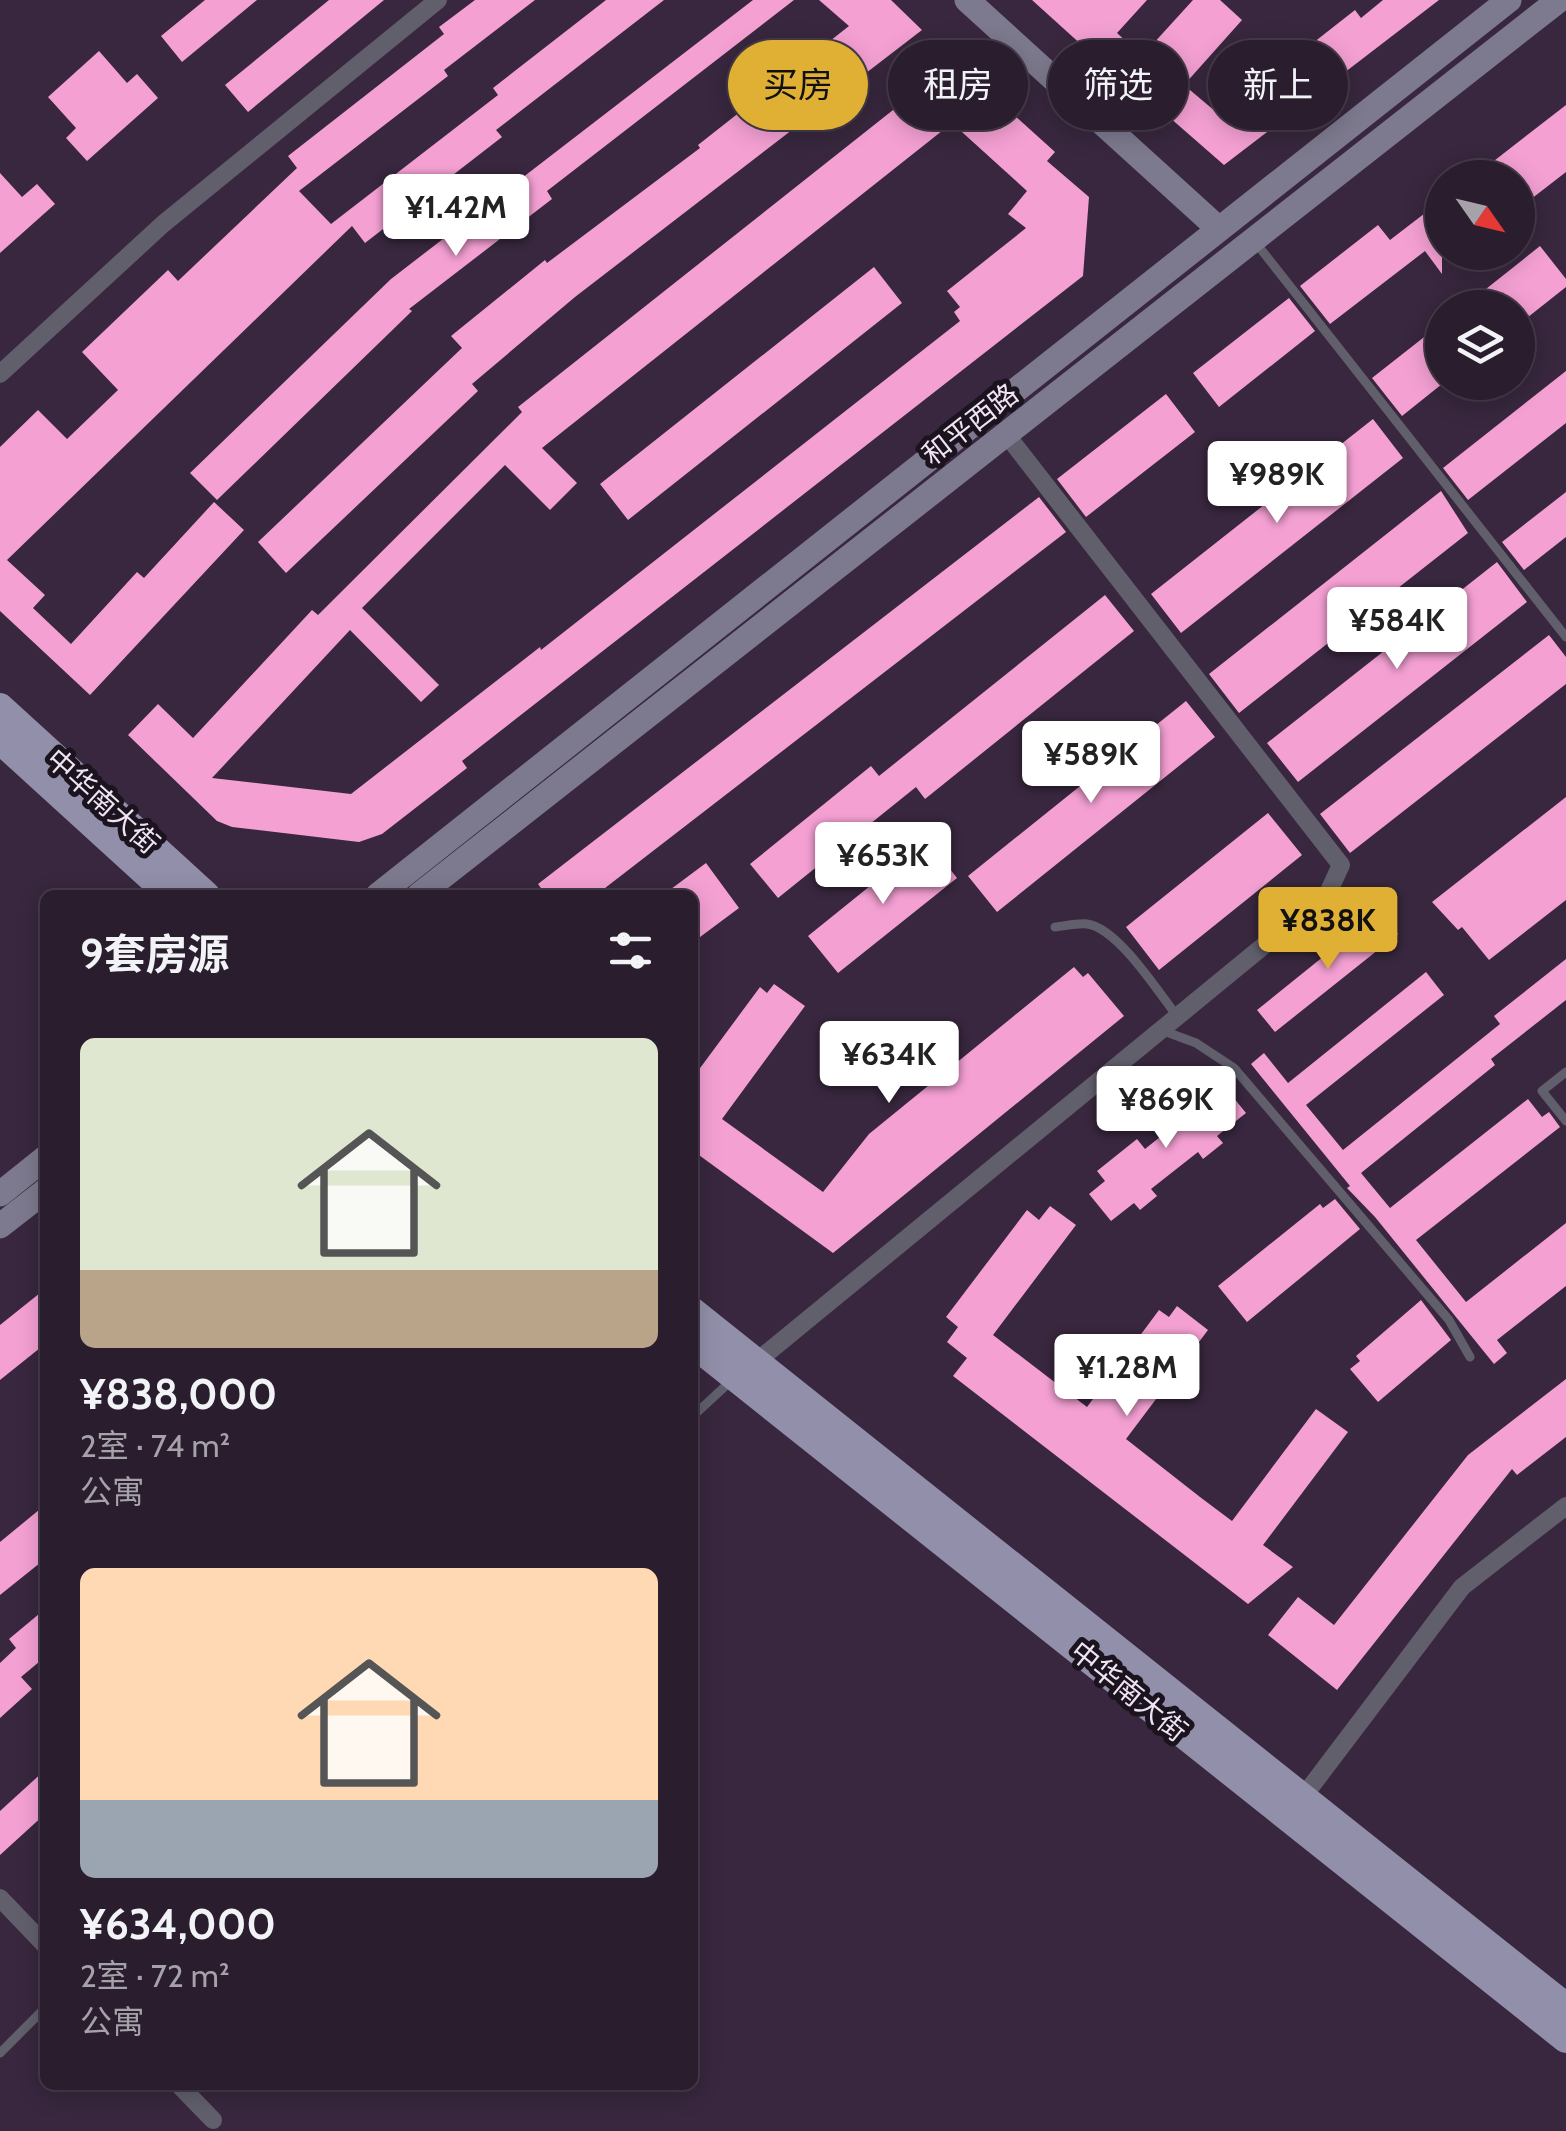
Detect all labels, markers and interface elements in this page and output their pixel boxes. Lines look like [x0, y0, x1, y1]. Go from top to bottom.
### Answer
chip: 买房 [728, 40, 868, 130]
chip: 租房 [888, 40, 1028, 130]
chip: 筛选 [1048, 40, 1188, 130]
chip: 新上 [1208, 40, 1348, 130]
north arrow [1425, 160, 1535, 270]
map controls [1425, 160, 1535, 400]
pin: ¥1.42M [375, 174, 537, 259]
text: ¥1.42M [405, 187, 507, 226]
button: layers [1425, 290, 1535, 400]
street label: 和平西路 [915, 376, 1025, 472]
pin: ¥989K [1207, 441, 1347, 526]
text: ¥989K [1230, 454, 1324, 493]
pin: ¥584K [1327, 587, 1467, 672]
text: ¥584K [1349, 600, 1445, 639]
pin: ¥589K [1021, 721, 1161, 806]
text: ¥589K [1044, 734, 1138, 773]
street label: 中华南大街 [40, 742, 166, 860]
pin: ¥653K [813, 822, 953, 907]
text: ¥653K [837, 835, 929, 874]
pin: ¥838K [1258, 887, 1398, 972]
text: ¥838K [1280, 900, 1376, 939]
icon: filters [603, 923, 658, 978]
text: 9套房源 [80, 928, 230, 980]
pin: ¥634K [819, 1021, 959, 1106]
text: ¥634K [842, 1034, 936, 1073]
pin: ¥869K [1096, 1066, 1236, 1151]
text: ¥869K [1119, 1079, 1213, 1118]
icon: home [279, 1103, 459, 1283]
pin: ¥1.28M [1046, 1334, 1208, 1419]
text: ¥1.28M [1076, 1347, 1178, 1386]
text: ¥838,000 [80, 1368, 277, 1420]
text: 2室 · 74 m² [80, 1426, 230, 1465]
text: 公寓 [80, 1472, 144, 1511]
icon: home [279, 1633, 459, 1813]
street label: 中华南大街 [1064, 1634, 1194, 1748]
text: ¥634,000 [80, 1898, 276, 1950]
text: 2室 · 72 m² [80, 1956, 230, 1995]
text: 公寓 [80, 2002, 144, 2041]

